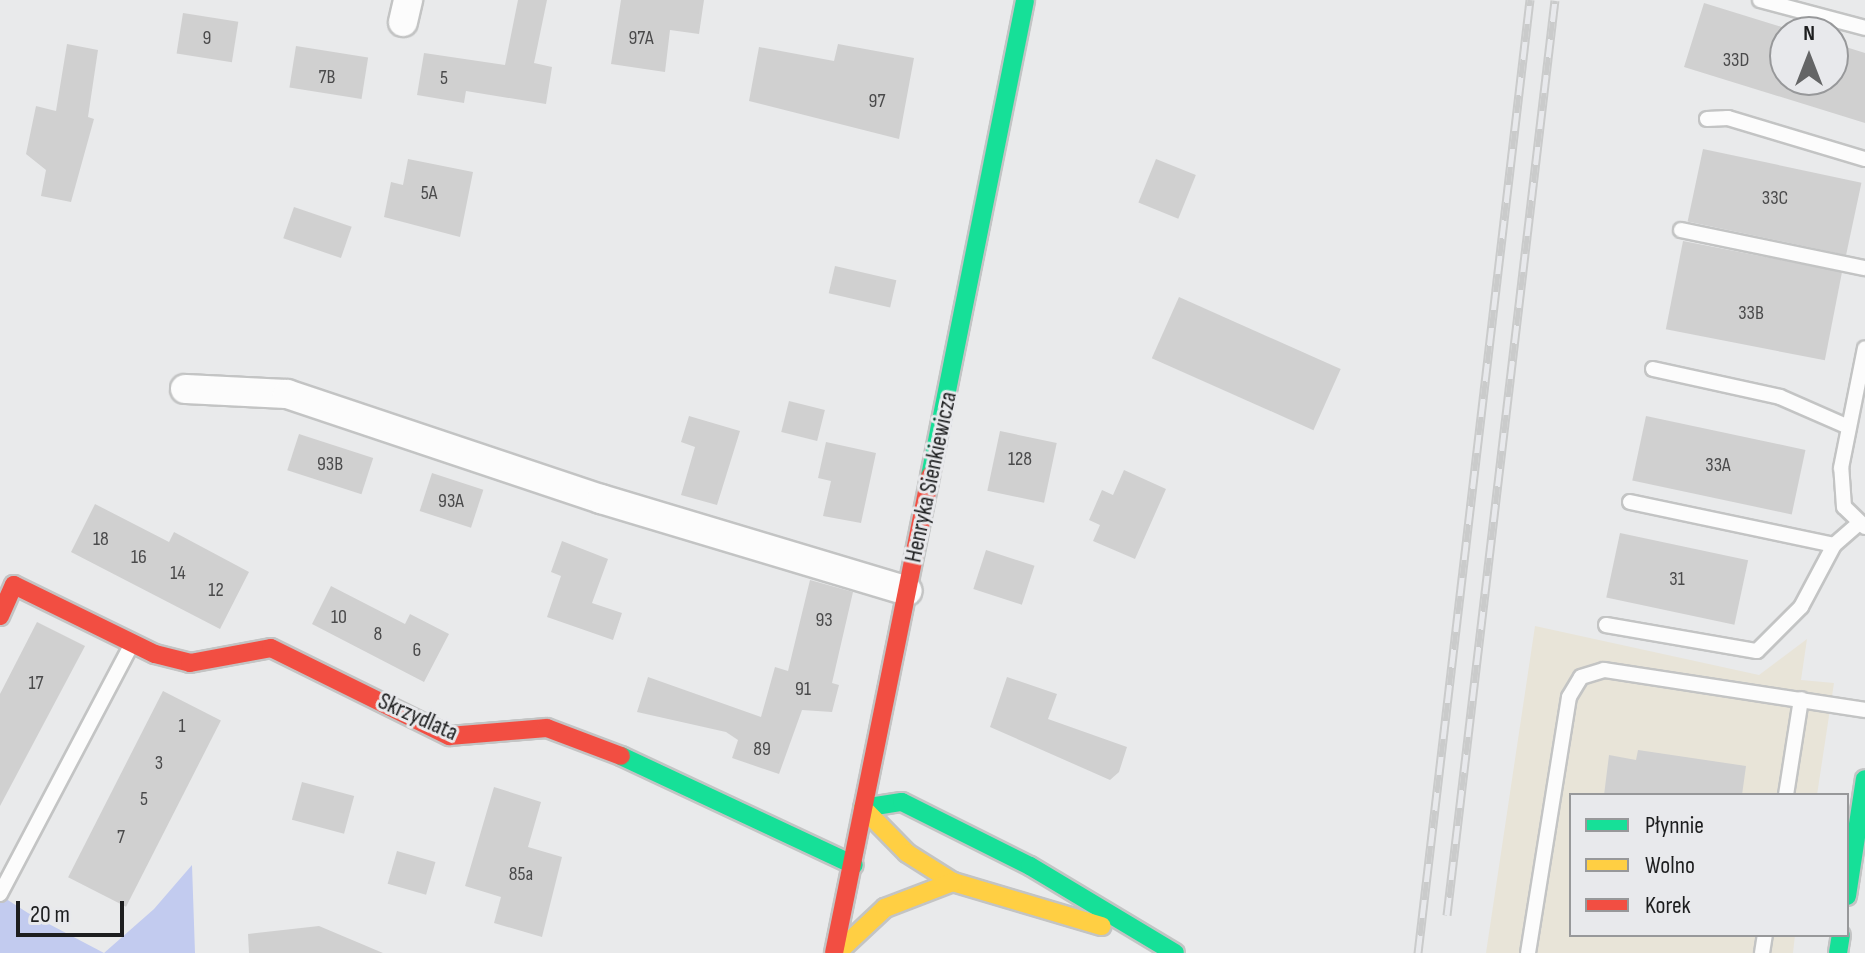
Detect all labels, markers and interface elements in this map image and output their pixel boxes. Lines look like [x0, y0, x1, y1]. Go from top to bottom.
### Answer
north arrow [1769, 16, 1849, 96]
text: N [1803, 20, 1815, 47]
house number: 9 [203, 26, 211, 50]
house number: 97A [628, 26, 654, 50]
house number: 33D [1723, 48, 1749, 72]
house number: 7B [318, 65, 336, 89]
house number: 5 [440, 66, 448, 90]
house number: 97 [869, 89, 885, 113]
house number: 5A [421, 181, 437, 205]
house number: 33C [1762, 186, 1788, 210]
house number: 33B [1738, 301, 1764, 325]
street label: Henryka Sienkiewicza [899, 389, 963, 565]
house number: 128 [1008, 447, 1032, 471]
house number: 93B [317, 452, 343, 476]
house number: 33A [1705, 453, 1731, 477]
house number: 93A [438, 489, 464, 513]
house number: 18 [93, 527, 109, 551]
house number: 16 [131, 545, 147, 569]
house number: 14 [170, 561, 186, 585]
house number: 31 [1669, 567, 1685, 591]
house number: 12 [208, 578, 224, 602]
house number: 10 [331, 605, 347, 629]
house number: 93 [815, 608, 833, 632]
house number: 8 [374, 622, 382, 646]
house number: 6 [413, 638, 421, 662]
house number: 17 [29, 671, 43, 695]
house number: 91 [795, 677, 811, 701]
street label: Skrzydlata [374, 687, 462, 747]
house number: 1 [179, 714, 185, 738]
house number: 89 [753, 737, 771, 761]
house number: 3 [155, 751, 163, 775]
house number: 5 [140, 787, 148, 811]
legend [1569, 793, 1849, 937]
text: Płynnie [1645, 811, 1704, 840]
house number: 7 [117, 825, 125, 849]
text: Wolno [1645, 851, 1695, 880]
house number: 85a [509, 862, 533, 886]
scale bar [20, 885, 128, 935]
text: Korek [1645, 891, 1691, 920]
text: 20 m [30, 900, 70, 929]

